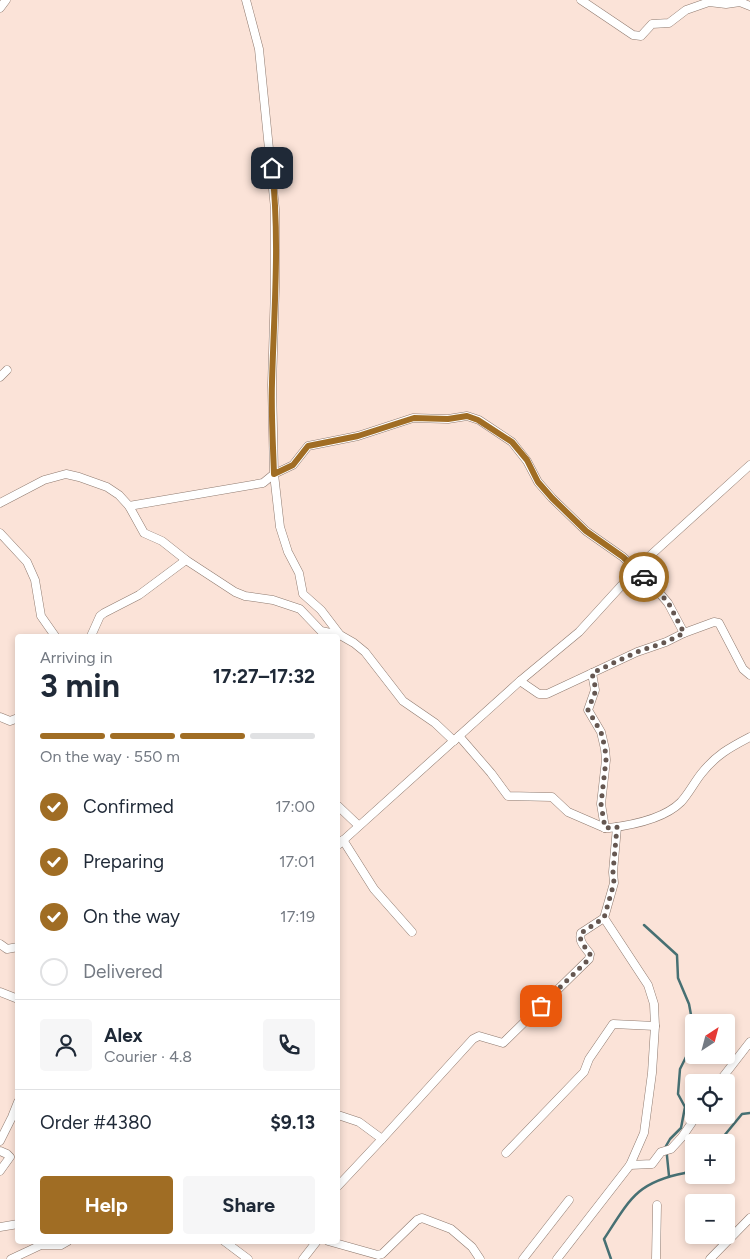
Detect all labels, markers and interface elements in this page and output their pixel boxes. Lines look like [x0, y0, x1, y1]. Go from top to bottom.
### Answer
pin [251, 147, 293, 189]
icon: home [258, 154, 286, 182]
courier [619, 552, 669, 602]
icon: car [630, 563, 658, 591]
text: Arriving in [40, 648, 112, 667]
text: 17:27–17:32 [213, 665, 315, 688]
text: 3 min [40, 667, 120, 705]
text: On the way · 550 m [40, 747, 180, 766]
icon: check [40, 793, 68, 821]
text: Confirmed [83, 795, 174, 818]
text: 17:00 [275, 797, 315, 816]
icon: check [40, 848, 68, 876]
text: Preparing [83, 850, 164, 873]
text: 17:01 [279, 852, 315, 871]
icon: check [40, 903, 68, 931]
text: On the way [83, 905, 180, 928]
text: 17:19 [280, 907, 315, 926]
text: Delivered [83, 960, 163, 983]
pin [520, 985, 562, 1027]
icon: bag [527, 992, 555, 1020]
north arrow [685, 1014, 735, 1064]
map controls [685, 1014, 735, 1244]
button: person [40, 1019, 92, 1071]
button: phone [263, 1019, 315, 1071]
text: Alex [104, 1024, 143, 1047]
text: Courier · 4.8 [104, 1047, 192, 1066]
button: locate [685, 1074, 735, 1124]
text: Order #4380 [40, 1111, 152, 1134]
text: $9.13 [270, 1111, 315, 1134]
button: + [685, 1134, 735, 1184]
button: Help [40, 1176, 173, 1234]
button: Share [183, 1176, 315, 1234]
button: − [685, 1194, 735, 1244]

